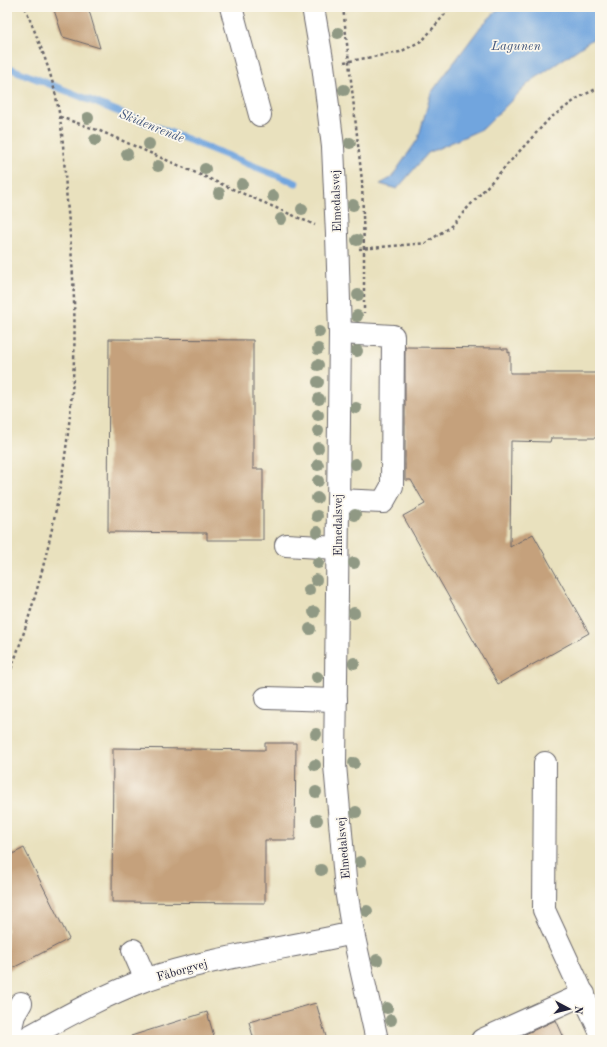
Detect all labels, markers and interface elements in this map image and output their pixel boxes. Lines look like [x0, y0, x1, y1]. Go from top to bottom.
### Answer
water label: Lagunen [490, 40, 541, 53]
water label: Skidenrende [117, 107, 186, 145]
street label: Elmedalsvej [330, 170, 344, 232]
street label: Elmedalsvej [333, 494, 345, 556]
street label: Elmedalsvej [335, 816, 353, 879]
street label: Fåborgvej [156, 958, 209, 984]
north arrow [549, 989, 589, 1029]
text: N [571, 1005, 583, 1015]

